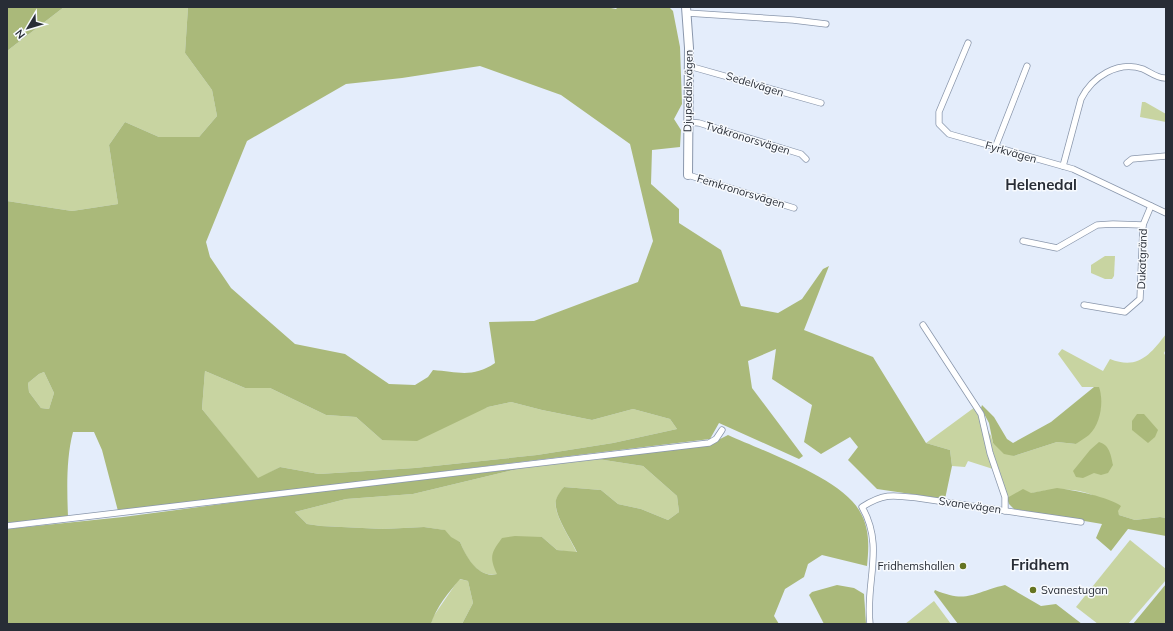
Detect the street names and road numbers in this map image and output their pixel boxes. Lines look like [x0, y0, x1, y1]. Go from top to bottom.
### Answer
street label: Djupedalsvägen [680, 50, 696, 132]
street label: Sedelvägen [724, 69, 786, 99]
street label: Tvåkronorsvägen [704, 118, 792, 158]
street label: Fyrkvägen [984, 138, 1038, 166]
street label: Femkronorsvägen [695, 171, 787, 211]
street label: Dukatgränd [1134, 228, 1150, 290]
street label: Svanevägen [938, 494, 1002, 516]

